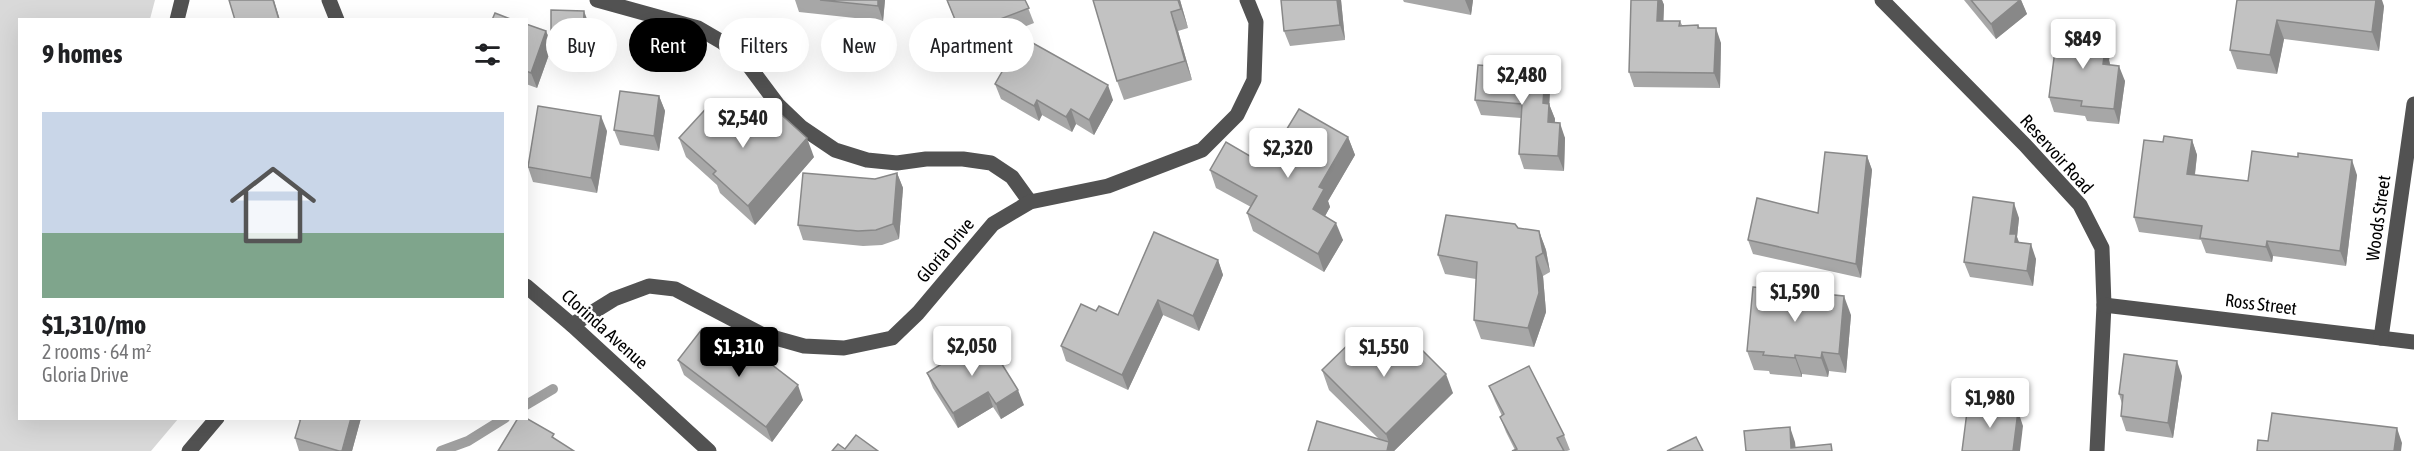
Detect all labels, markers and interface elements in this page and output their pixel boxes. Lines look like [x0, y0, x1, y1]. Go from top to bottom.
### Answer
chip: Buy [546, 18, 617, 72]
chip: Rent [629, 18, 707, 72]
chip: Filters [719, 18, 809, 72]
chip: New [821, 18, 897, 72]
chip: Apartment [909, 18, 1034, 72]
pin: $849 [2047, 19, 2119, 70]
text: $849 [2065, 27, 2101, 50]
icon: filters [471, 38, 504, 71]
text: 9 homes [42, 39, 122, 69]
pin: $2,480 [1473, 55, 1571, 106]
text: $2,480 [1497, 63, 1547, 86]
pin: $2,540 [694, 98, 792, 149]
text: $2,540 [718, 106, 768, 129]
street label: Reservoir Road [2016, 110, 2098, 198]
pin: $2,320 [1239, 128, 1337, 179]
text: $2,320 [1263, 136, 1313, 159]
icon: home [219, 151, 327, 259]
street label: Woods Street [2362, 174, 2394, 262]
street label: Gloria Drive [912, 213, 978, 287]
pin: $1,590 [1746, 272, 1844, 323]
text: $1,590 [1770, 280, 1820, 303]
street label: Clorinda Avenue [558, 285, 652, 373]
street label: Ross Street [2224, 289, 2298, 319]
text: $1,310/mo [42, 310, 146, 340]
pin: $2,050 [923, 326, 1021, 377]
pin: $1,310 [690, 327, 788, 378]
pin: $1,550 [1335, 327, 1433, 378]
text: $2,050 [947, 334, 997, 357]
text: $1,310 [714, 335, 764, 358]
text: $1,550 [1359, 335, 1409, 358]
text: 2 rooms · 64 m² [42, 340, 152, 363]
text: Gloria Drive [42, 363, 128, 386]
pin: $1,980 [1941, 378, 2039, 429]
text: $1,980 [1965, 386, 2015, 409]

